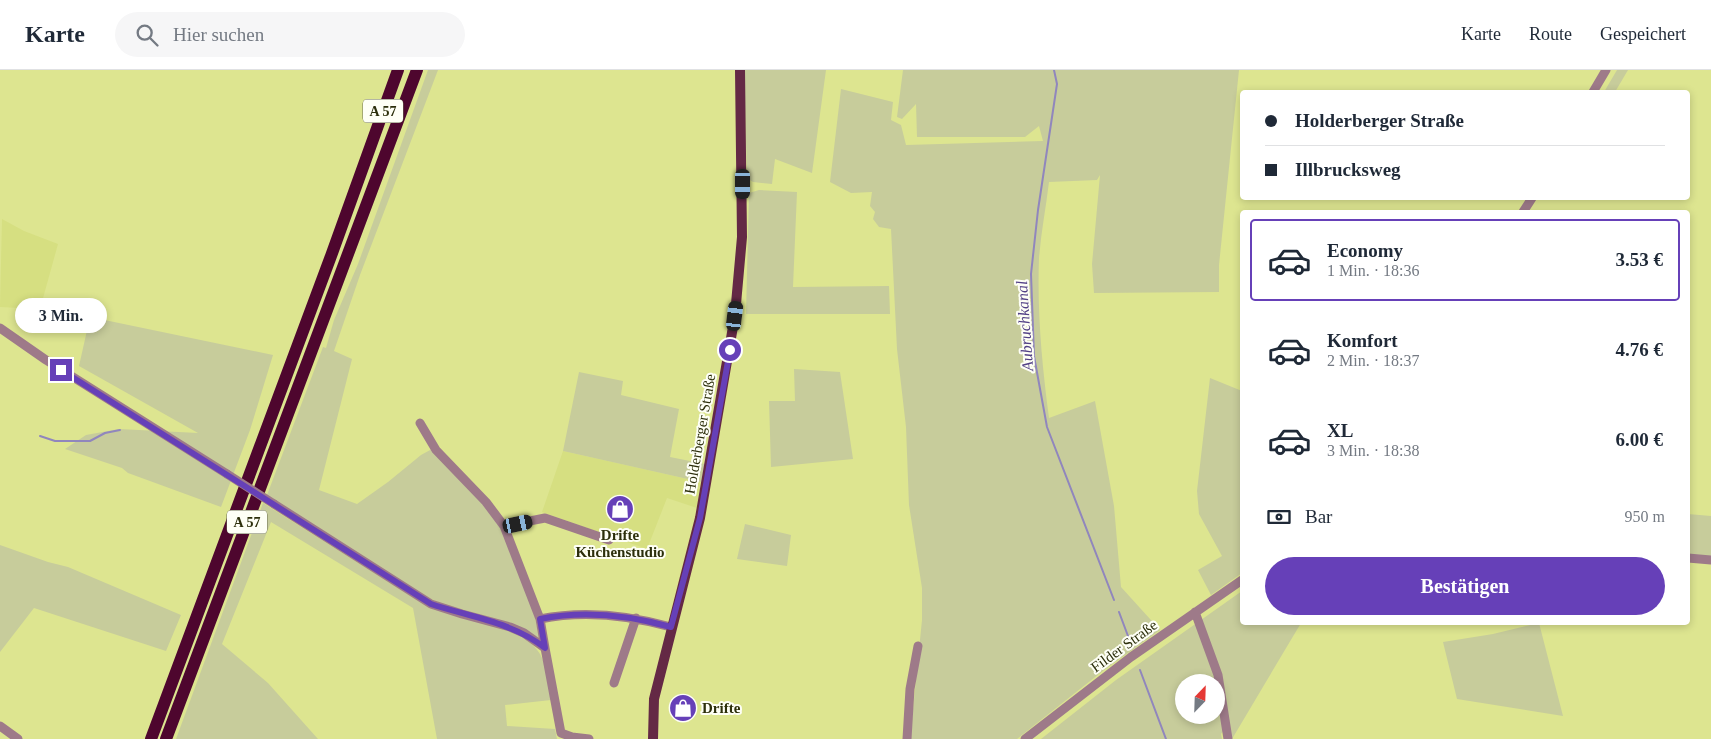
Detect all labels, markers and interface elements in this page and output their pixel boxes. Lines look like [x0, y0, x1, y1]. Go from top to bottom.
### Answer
search box [115, 12, 465, 57]
text: Karte [25, 21, 85, 47]
icon: search [133, 21, 161, 49]
text: Hier suchen [173, 24, 264, 45]
text: Karte [1461, 24, 1501, 44]
text: Route [1529, 24, 1572, 44]
text: Gespeichert [1600, 24, 1686, 44]
road number: A 57 [363, 99, 403, 122]
text: Holderberger Straße [1295, 110, 1464, 131]
text: Illbrucksweg [1295, 159, 1401, 180]
car [735, 169, 750, 199]
icon: car [1267, 238, 1312, 283]
text: Economy [1327, 240, 1403, 261]
text: 3.53 € [1616, 249, 1663, 270]
text: 1 Min. · 18:36 [1327, 262, 1419, 279]
water label: Aubruchkanal [1013, 280, 1036, 373]
callout: 3 Min. [15, 298, 107, 332]
car [725, 300, 744, 332]
text: 3 Min. [39, 307, 83, 324]
icon: car [1267, 328, 1312, 373]
text: Komfort [1327, 330, 1398, 351]
route start [719, 339, 741, 361]
text: 4.76 € [1616, 339, 1663, 360]
text: 2 Min. · 18:37 [1327, 352, 1419, 369]
route end [50, 359, 72, 381]
street label: Holderberger Straße [682, 372, 719, 495]
icon: car [1267, 418, 1312, 463]
text: XL [1327, 420, 1353, 441]
text: 6.00 € [1616, 429, 1663, 450]
text: 3 Min. · 18:38 [1327, 442, 1419, 459]
shop icon: Drifte Küchenstudio [605, 494, 635, 524]
icon: cash [1265, 503, 1293, 531]
text: Bar [1305, 506, 1332, 527]
text: 950 m [1625, 508, 1665, 525]
road number: A 57 [227, 511, 267, 534]
car [501, 514, 534, 534]
place label: Drifte Küchenstudio [575, 527, 665, 560]
button: Bestätigen [1265, 557, 1665, 615]
street label: Filder Straße [1088, 616, 1160, 675]
north arrow [1175, 674, 1225, 724]
map controls [1175, 674, 1225, 724]
shop icon: Drifte [668, 693, 698, 723]
place label: Drifte [702, 700, 741, 716]

